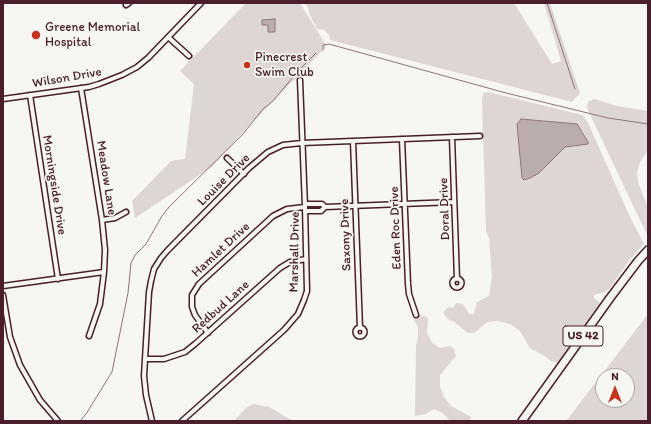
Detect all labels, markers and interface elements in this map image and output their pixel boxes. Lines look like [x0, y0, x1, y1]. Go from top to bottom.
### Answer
place label: Greene Memorial Hospital [45, 20, 140, 51]
marker: Greene Memorial Hospital [30, 29, 42, 41]
place label: Pinecrest Swim Club [255, 50, 314, 81]
marker: Pinecrest Swim Club [242, 60, 252, 70]
street label: Wilson Drive [31, 64, 103, 92]
street label: Morningside Drive [38, 134, 70, 236]
street label: Meadow Lane [92, 140, 120, 216]
street label: Louise Drive [195, 151, 253, 209]
street label: Doral Drive [436, 177, 454, 241]
street label: Eden Roc Drive [387, 186, 405, 270]
street label: Saxony Drive [337, 199, 355, 271]
street label: Marshall Drive [286, 211, 304, 293]
street label: Hamlet Drive [189, 219, 253, 281]
street label: Redbud Lane [189, 277, 253, 337]
road number: US 42 [563, 326, 603, 346]
north arrow [595, 368, 635, 408]
text: N [611, 370, 619, 383]

